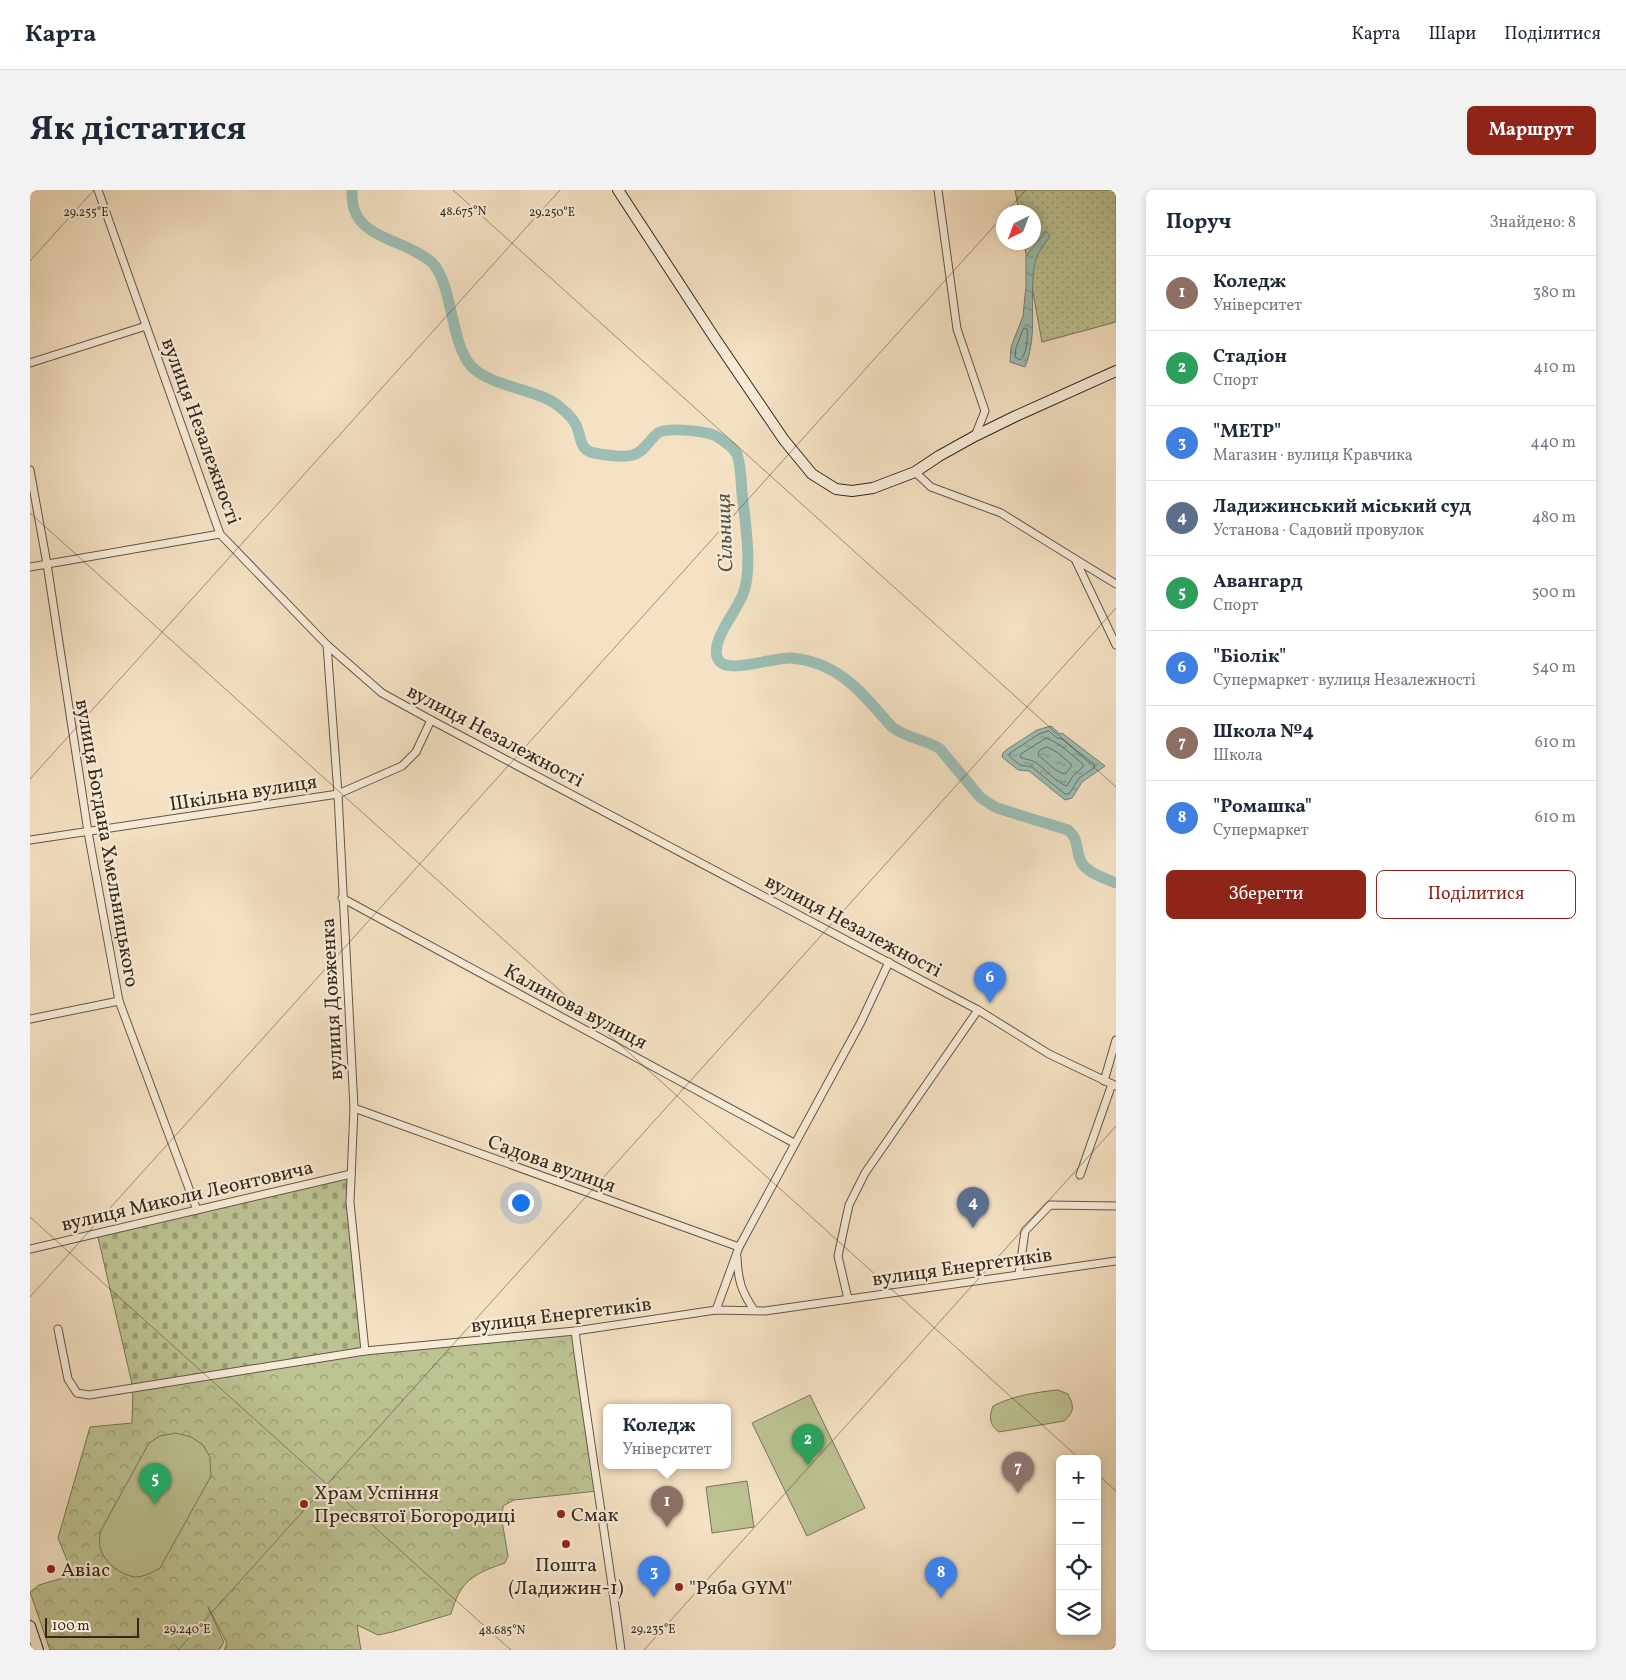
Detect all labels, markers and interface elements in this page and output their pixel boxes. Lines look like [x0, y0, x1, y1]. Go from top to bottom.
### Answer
text: Карта [25, 18, 96, 52]
text: Карта [1352, 22, 1400, 47]
text: Шари [1428, 22, 1476, 47]
text: Поділитися [1504, 22, 1601, 47]
text: Як дістатися [30, 106, 246, 154]
button: Маршрут [1467, 106, 1596, 155]
text: 48.675°N [440, 204, 487, 220]
text: 29.255°E [63, 205, 109, 221]
text: 29.250°E [529, 205, 575, 221]
north arrow [996, 205, 1041, 250]
text: Поруч [1166, 208, 1231, 237]
text: Знайдено: 8 [1489, 212, 1576, 234]
text: Коледж [1213, 269, 1286, 295]
text: 1 [1179, 282, 1185, 304]
text: 380 m [1533, 282, 1576, 304]
text: Університет [1213, 295, 1302, 317]
street label: вулиця Незалежності [153, 334, 247, 529]
text: Стадіон [1213, 344, 1287, 370]
text: 2 [1178, 357, 1186, 379]
text: 410 m [1533, 357, 1576, 379]
text: Спорт [1213, 370, 1258, 392]
text: "МЕТР" [1213, 419, 1281, 445]
text: 3 [1178, 432, 1186, 454]
text: 440 m [1530, 432, 1576, 454]
text: Магазин · вулиця Кравчика [1213, 445, 1413, 467]
water label: Сільниця [710, 493, 741, 573]
text: Ладижинський міський суд [1213, 494, 1471, 520]
text: 4 [1177, 507, 1187, 529]
text: 480 m [1532, 507, 1576, 529]
text: Установа · Садовий провулок [1213, 520, 1424, 542]
text: Авангард [1213, 569, 1303, 595]
text: 5 [1178, 582, 1186, 604]
text: 500 m [1532, 582, 1576, 604]
text: Спорт [1213, 595, 1258, 617]
text: "Біолік" [1213, 644, 1286, 670]
text: 6 [1178, 657, 1186, 679]
text: 540 m [1532, 657, 1576, 679]
text: Супермаркет · вулиця Незалежності [1213, 670, 1476, 692]
street label: вулиця Незалежності [402, 678, 589, 795]
street label: вулиця Богдана Хмельницького [67, 697, 145, 989]
text: Школа №4 [1213, 719, 1314, 745]
text: 7 [1178, 732, 1186, 754]
text: 610 m [1535, 732, 1576, 754]
text: Школа [1213, 745, 1263, 767]
street label: Шкільна вулиця [167, 768, 319, 819]
text: "Ромашка" [1213, 794, 1312, 820]
text: 8 [1178, 807, 1186, 829]
text: 610 m [1535, 807, 1576, 829]
text: Супермаркет [1213, 820, 1309, 842]
street label: вулиця Незалежності [760, 868, 947, 985]
button: Зберегти [1166, 870, 1366, 919]
button: Поділитися [1376, 870, 1576, 919]
street label: вулиця Довженка [315, 917, 351, 1081]
street label: Калинова вулиця [498, 958, 652, 1057]
pin: 6 [974, 962, 1006, 1003]
street label: Садова вулиця [483, 1129, 619, 1201]
street label: вулиця Миколи Леонтовича [59, 1154, 316, 1240]
pin: 4 [957, 1187, 989, 1228]
your location [508, 1190, 534, 1216]
street label: вулиця Енергетиків [870, 1241, 1054, 1294]
street label: вулиця Енергетиків [469, 1291, 653, 1341]
popup [603, 1404, 731, 1469]
text: Коледж [622, 1413, 696, 1439]
pin: 2 [792, 1424, 824, 1465]
text: Університет [622, 1439, 712, 1461]
pin: 7 [1002, 1452, 1034, 1493]
map controls [1056, 1455, 1101, 1635]
button: + [1056, 1455, 1101, 1500]
pin: 5 [139, 1463, 171, 1504]
place label: Храм Успіння Пресвятої Богородиці [314, 1480, 516, 1531]
pin: 1 [651, 1486, 683, 1527]
marker: Храм Успіння Пресвятої Богородиці [298, 1498, 310, 1510]
button: − [1056, 1500, 1101, 1545]
place label: Смак [571, 1502, 619, 1530]
marker: Смак [555, 1508, 567, 1520]
marker: Пошта (Ладижин-1) [560, 1538, 572, 1550]
button: locate [1056, 1545, 1101, 1590]
place label: Пошта (Ладижин-1) [508, 1552, 624, 1603]
pin: 3 [638, 1556, 670, 1597]
place label: Авіас [61, 1557, 110, 1585]
pin: 8 [925, 1557, 957, 1598]
marker: Авіас [45, 1563, 57, 1575]
place label: "Ряба GYM" [689, 1575, 793, 1603]
marker: "Ряба GYM" [673, 1581, 685, 1593]
button: layers [1056, 1590, 1101, 1635]
scale bar [45, 1615, 139, 1638]
text: 100 m [52, 1617, 90, 1636]
text: 29.240°E [163, 1622, 211, 1638]
text: 29.235°E [630, 1622, 676, 1638]
text: 48.685°N [478, 1623, 526, 1639]

